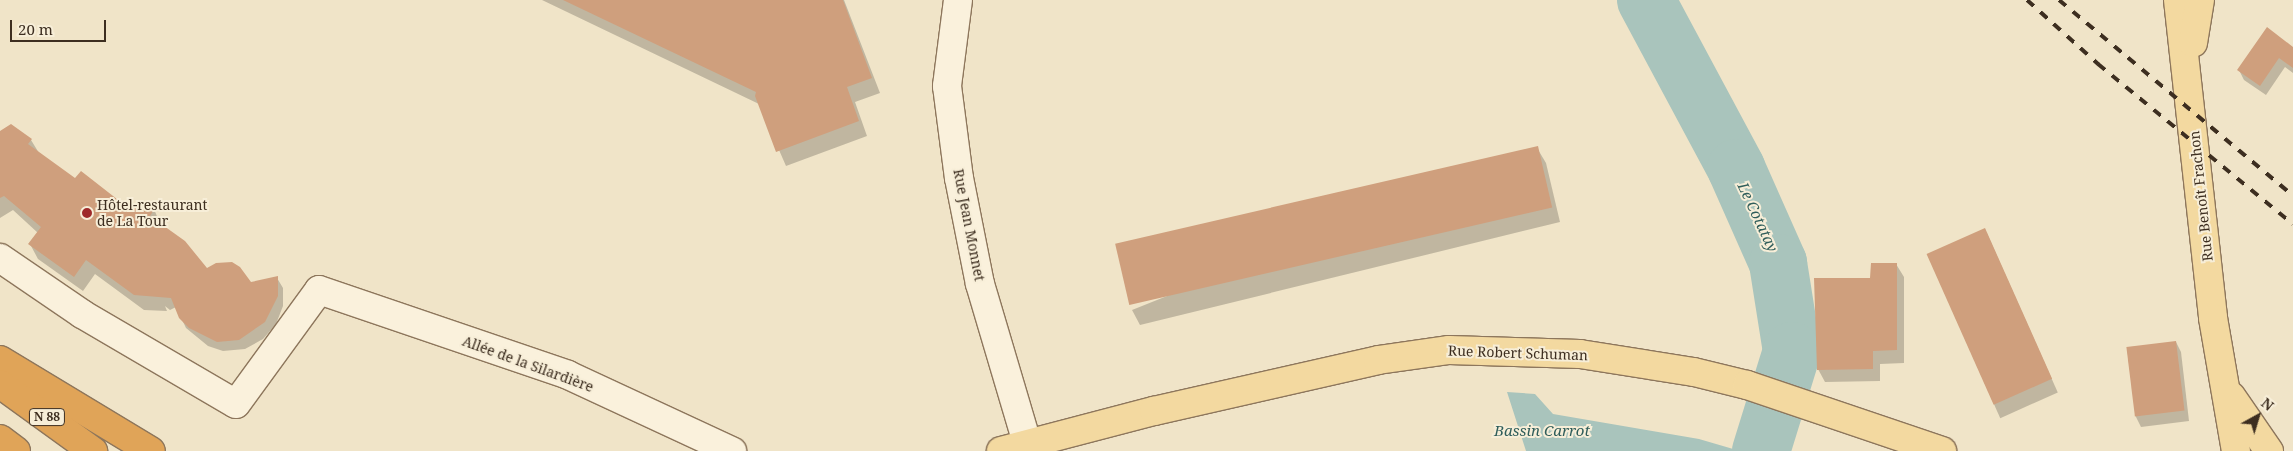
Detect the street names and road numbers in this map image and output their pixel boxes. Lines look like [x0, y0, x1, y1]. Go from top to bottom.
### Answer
street label: Rue Benoît Frachon [2186, 130, 2216, 262]
street label: Rue Jean Monnet [950, 167, 988, 283]
street label: Allée de la Silardière [460, 332, 596, 396]
street label: Rue Robert Schuman [1448, 342, 1588, 364]
road number: N 88 [28, 408, 66, 427]

